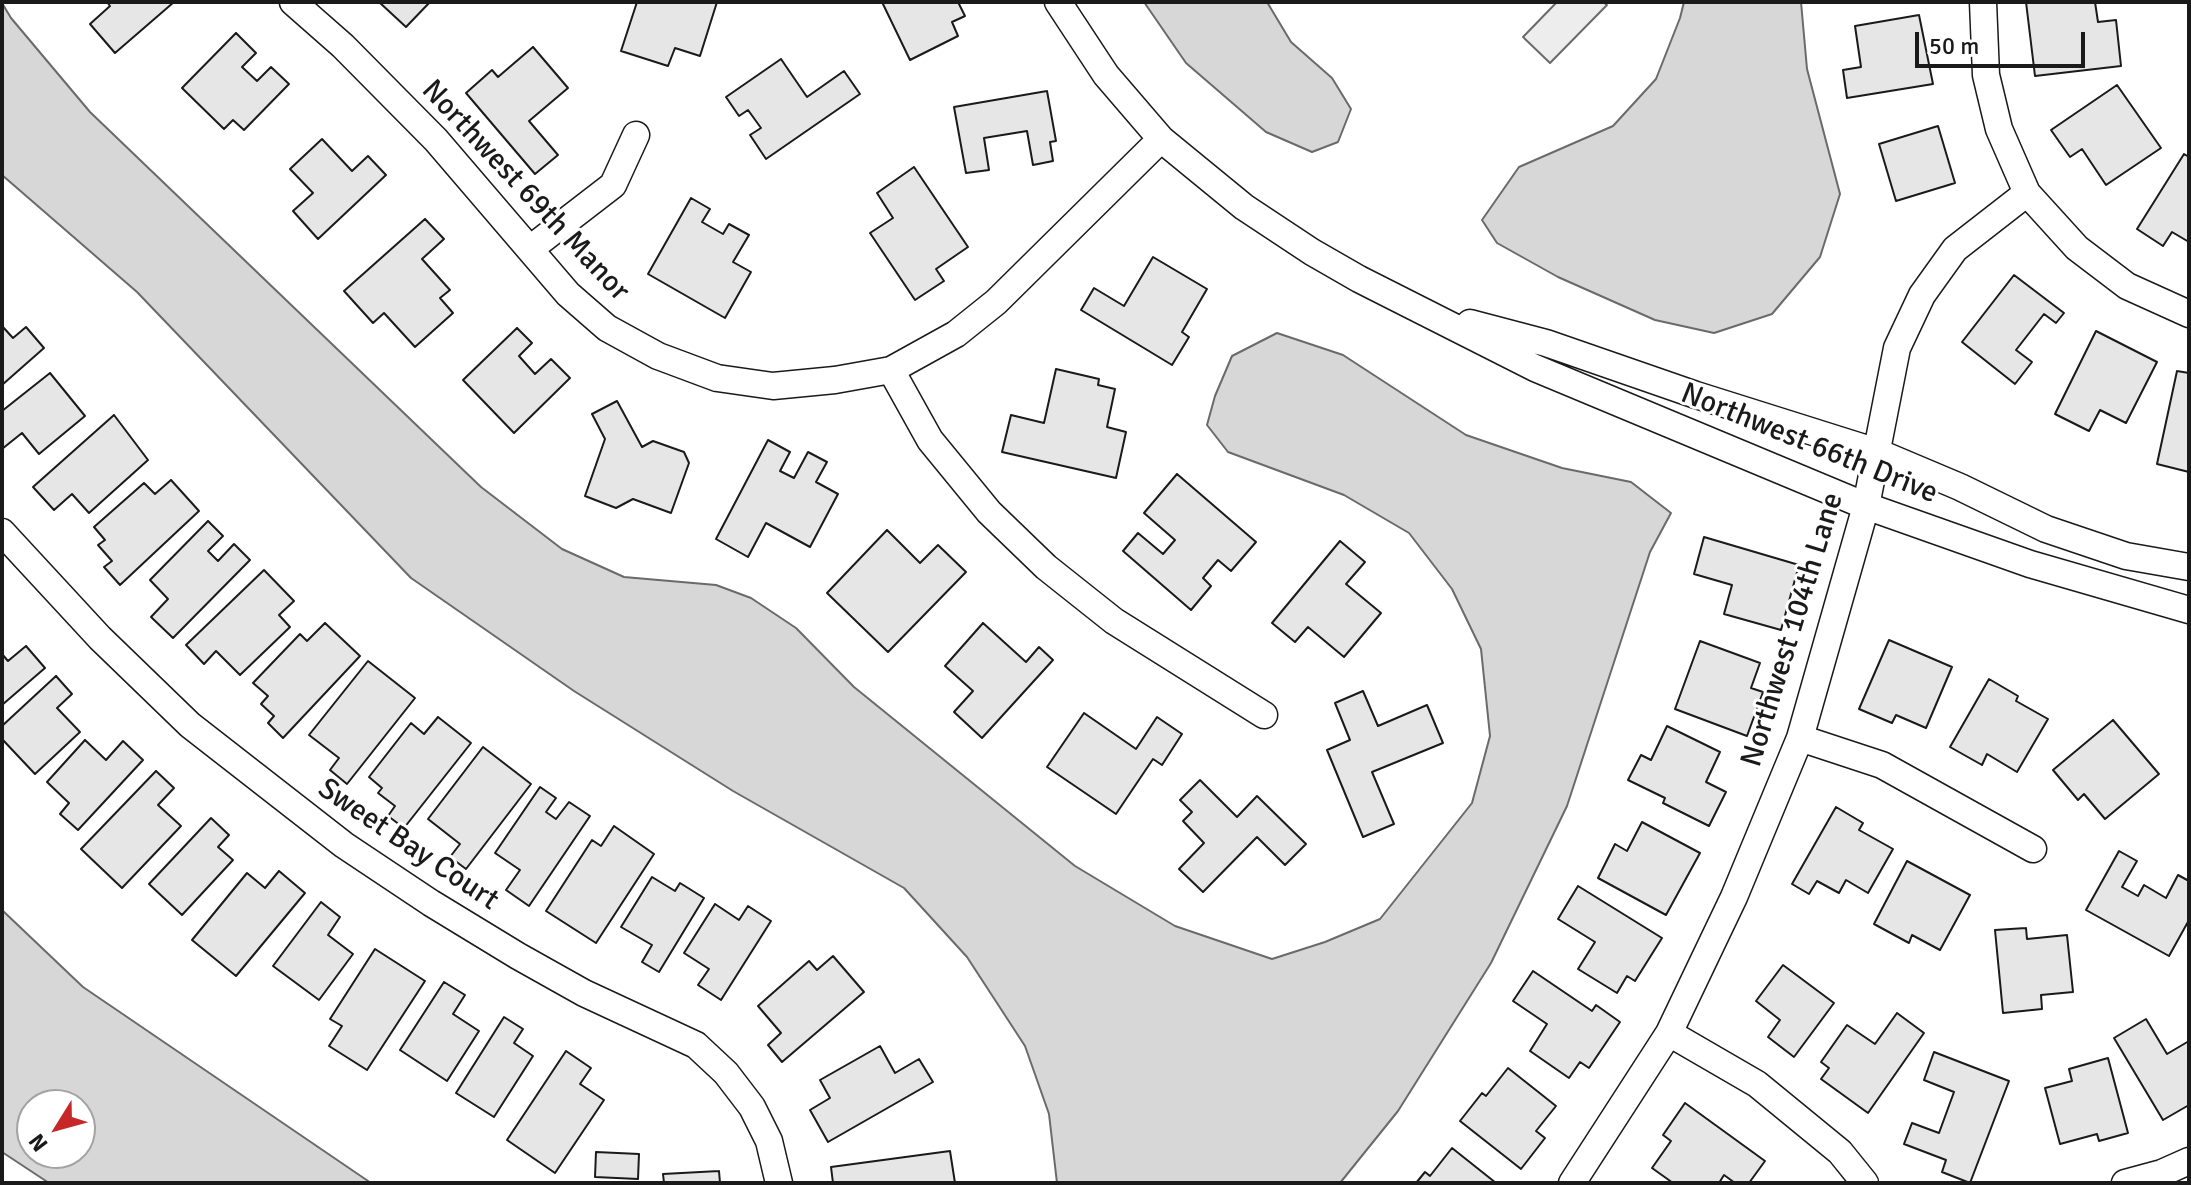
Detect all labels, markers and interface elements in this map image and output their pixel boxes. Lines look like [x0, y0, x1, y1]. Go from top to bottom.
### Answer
scale bar [1919, 16, 2089, 66]
text: 50 m [1929, 31, 1979, 61]
street label: Northwest 69th Manor [413, 73, 637, 309]
street label: Northwest 66th Drive [1675, 376, 1943, 512]
street label: Northwest 104th Lane [1734, 489, 1852, 771]
street label: Sweet Bay Court [311, 771, 505, 919]
north arrow [16, 1089, 96, 1169]
text: N [23, 1128, 53, 1157]

